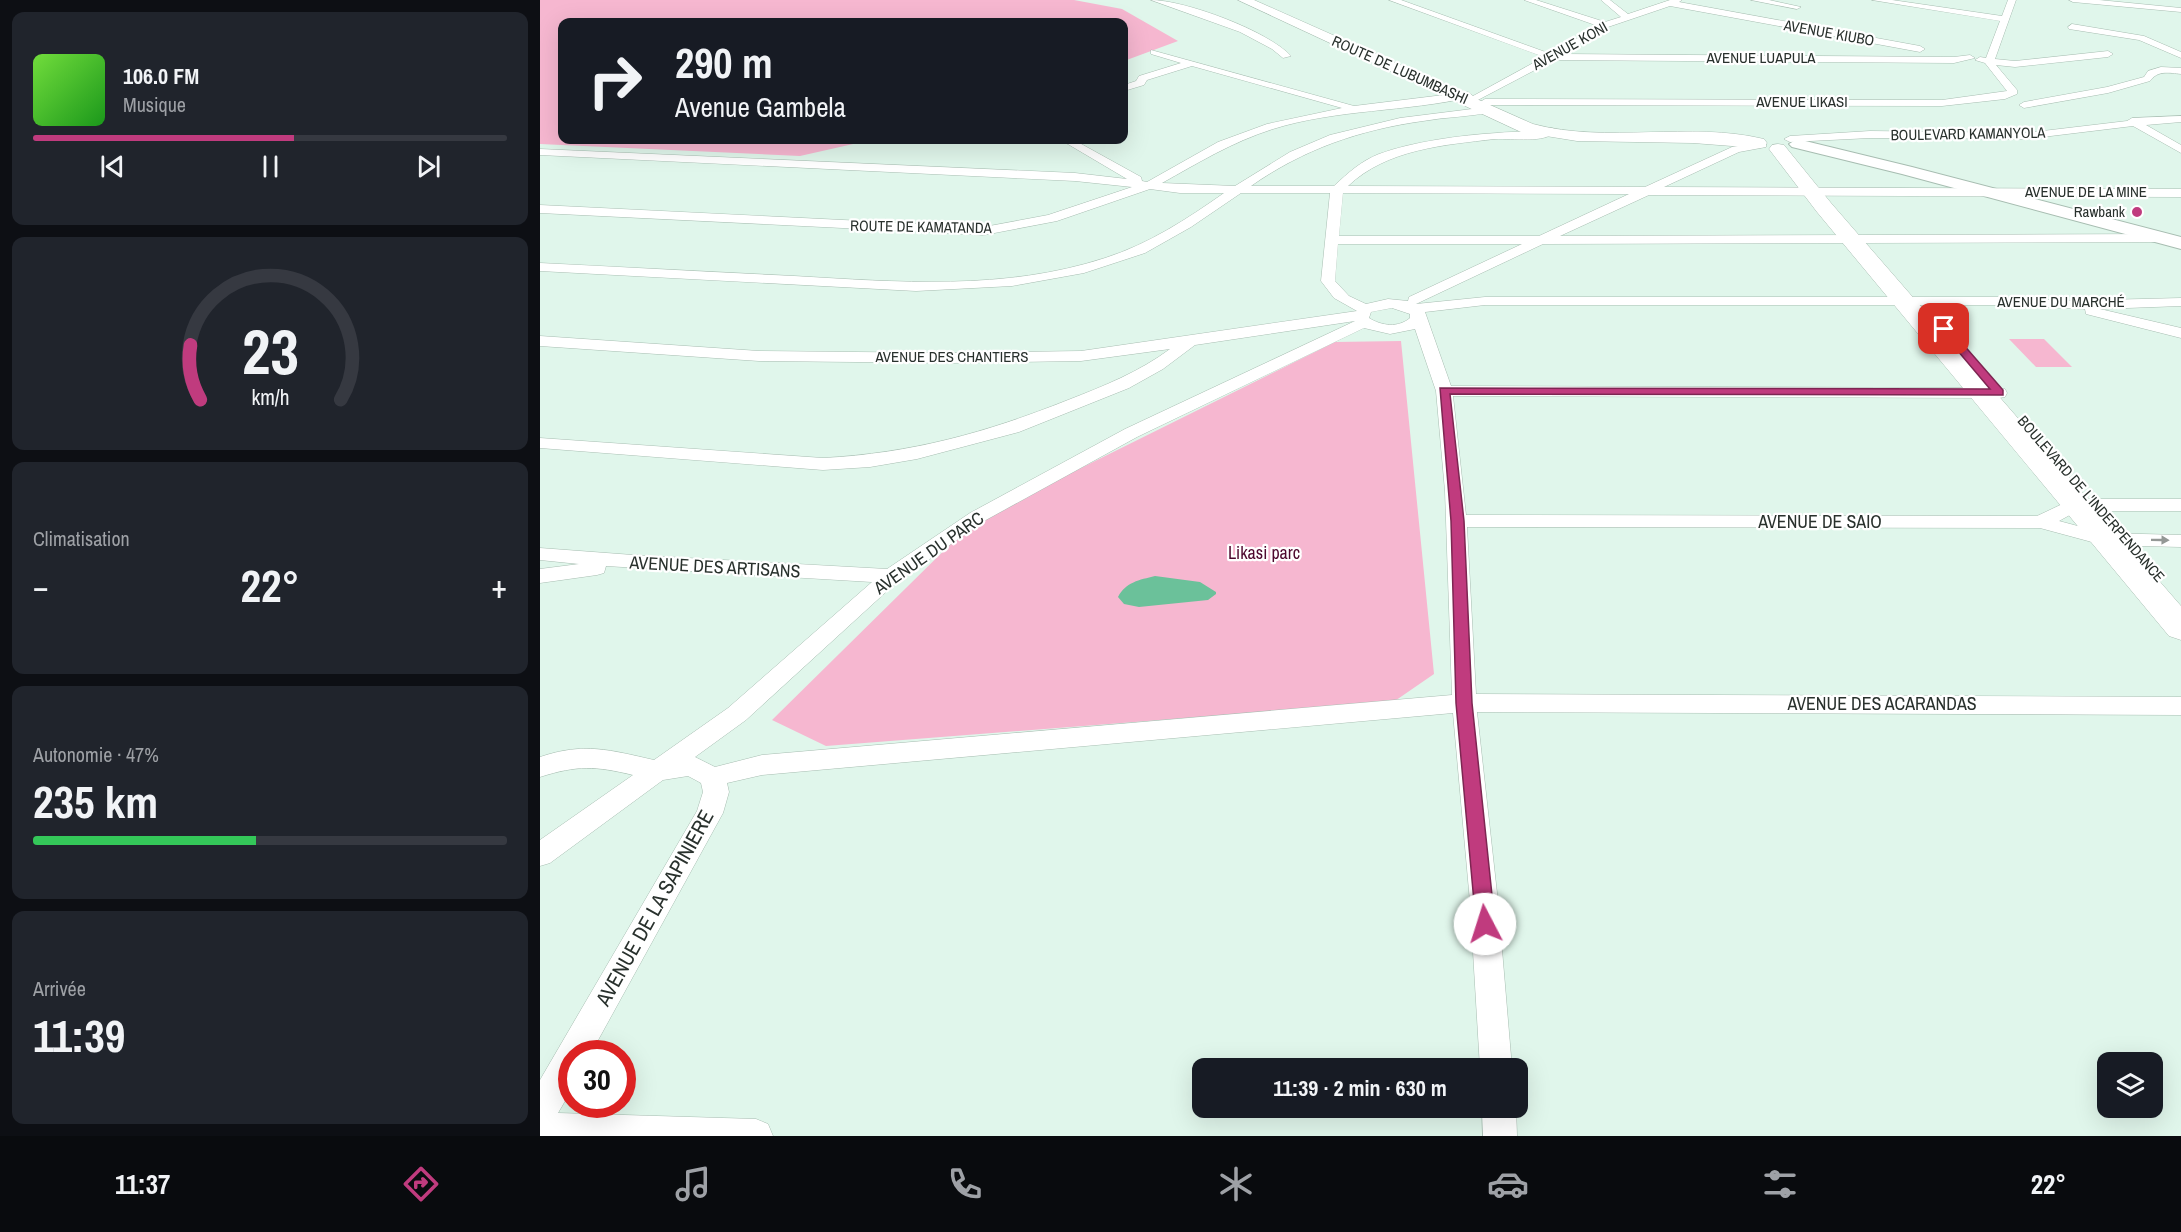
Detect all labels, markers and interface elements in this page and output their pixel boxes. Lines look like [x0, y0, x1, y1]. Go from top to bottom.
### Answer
street label: AVENUE KIUBO [1781, 14, 1876, 51]
street label: AVENUE KONI [1527, 16, 1611, 75]
street label: ROUTE DE LUBUMBASHI [1329, 30, 1472, 109]
text: 290 m [675, 35, 773, 91]
icon: right [576, 42, 654, 120]
street label: AVENUE LUAPULA [1705, 47, 1816, 68]
text: 106.0 FM [123, 61, 199, 91]
text: Avenue Gambela [675, 89, 846, 125]
text: Musique [123, 91, 186, 118]
street label: AVENUE LIKASI [1755, 91, 1848, 112]
street label: BOULEVARD KAMANYOLA [1890, 122, 2046, 145]
icon: previous [96, 150, 129, 183]
icon: pause [254, 150, 287, 183]
icon: next [412, 150, 445, 183]
street label: AVENUE DE LA MINE [2024, 181, 2147, 202]
place label: Rawbank [2074, 201, 2126, 222]
marker: Rawbank [2130, 205, 2144, 219]
street label: ROUTE DE KAMATANDA [850, 215, 993, 238]
street label: AVENUE DU MARCHÉ [1996, 291, 2125, 312]
pin [1918, 303, 1969, 354]
text: 23 [242, 309, 298, 393]
icon: arrive [1927, 312, 1960, 345]
street label: AVENUE DES CHANTIERS [875, 346, 1028, 367]
text: km/h [251, 384, 289, 413]
street label: BOULEVARD DE L'INDERPENDANCE [2013, 411, 2170, 587]
street label: AVENUE DU PARC [868, 505, 989, 600]
street label: AVENUE DE SAIO [1757, 509, 1882, 534]
text: Climatisation [33, 525, 130, 552]
one-way arrow [2150, 536, 2169, 545]
park label: Likasi parc [1228, 540, 1300, 565]
street label: AVENUE DES ARTISANS [628, 549, 801, 583]
text: 22° [240, 555, 300, 616]
text: − [33, 564, 49, 608]
text: + [491, 564, 507, 608]
street label: AVENUE DES ACARANDAS [1786, 691, 1977, 716]
text: Autonomie · 47% [33, 741, 159, 768]
text: 235 km [33, 771, 158, 832]
street label: AVENUE DE LA SAPINIERE [588, 805, 721, 1012]
position arrow [1453, 892, 1517, 956]
text: Arrivée [33, 975, 86, 1002]
text: 11:39 [33, 1005, 125, 1066]
speed limit sign: 30 [558, 1040, 636, 1118]
map controls [2097, 1052, 2163, 1118]
button: layers [2097, 1052, 2163, 1118]
text: 11:39 · 2 min · 630 m [1273, 1073, 1447, 1103]
icon: directions [400, 1163, 442, 1205]
icon: music [672, 1163, 714, 1205]
icon: phone [944, 1163, 986, 1205]
icon: climate [1215, 1163, 1257, 1205]
icon: car [1487, 1163, 1529, 1205]
icon: filters [1759, 1163, 1801, 1205]
text: 11:37 [115, 1166, 170, 1202]
text: 22° [2031, 1166, 2066, 1202]

